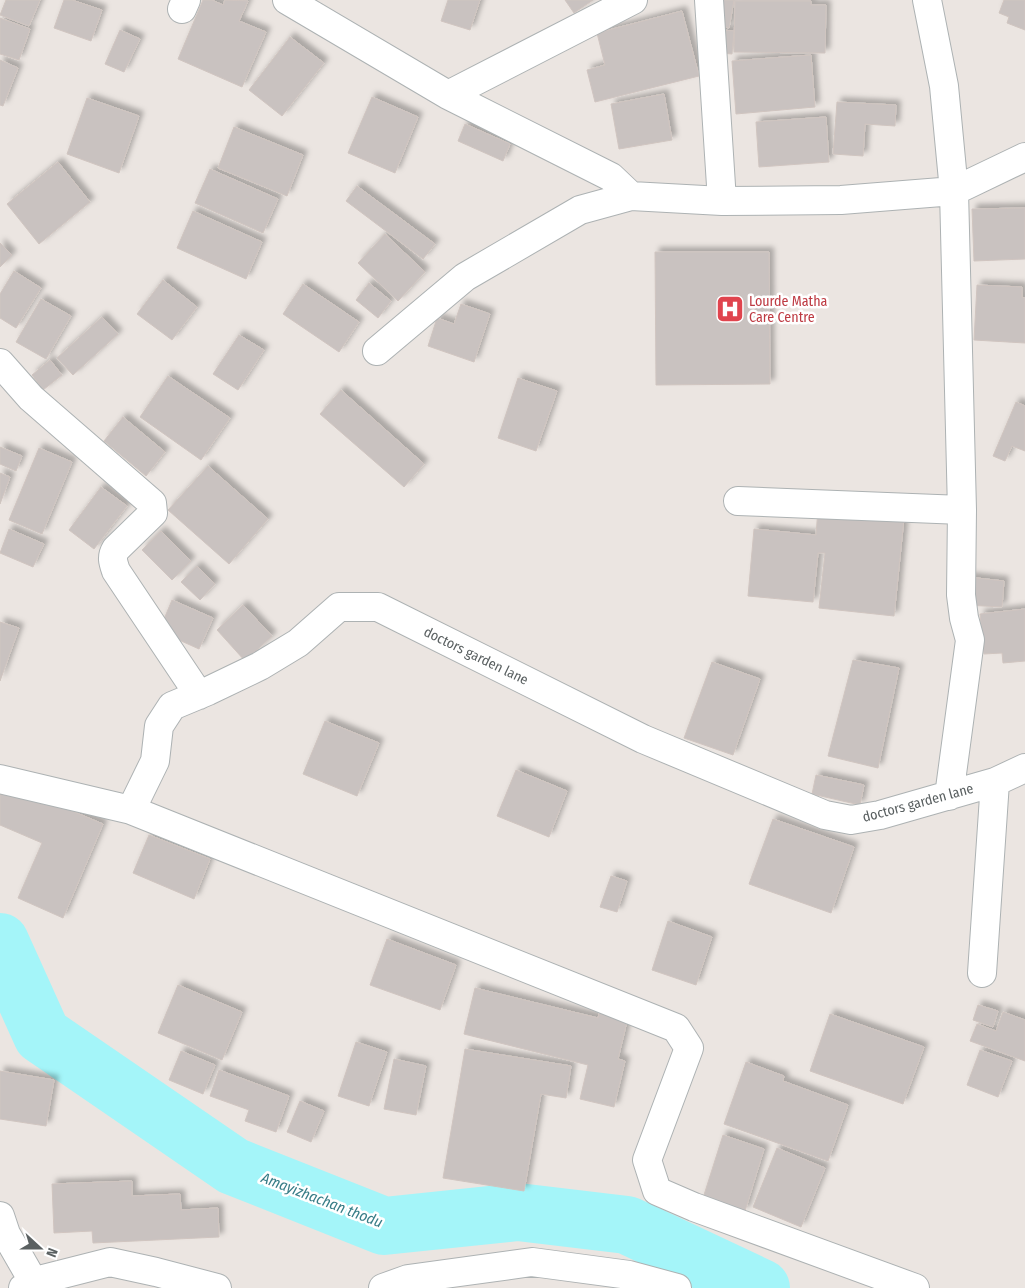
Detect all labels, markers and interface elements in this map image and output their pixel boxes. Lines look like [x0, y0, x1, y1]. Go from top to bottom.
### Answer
place label: Lourde Matha Care Centre [749, 293, 828, 326]
hospital icon: Lourde Matha Care Centre [715, 294, 745, 324]
street label: doctors garden lane [421, 623, 531, 689]
street label: doctors garden lane [861, 780, 975, 826]
water label: Amayizhachan thodu [258, 1168, 385, 1232]
north arrow [15, 1223, 65, 1273]
text: N [42, 1246, 61, 1259]

